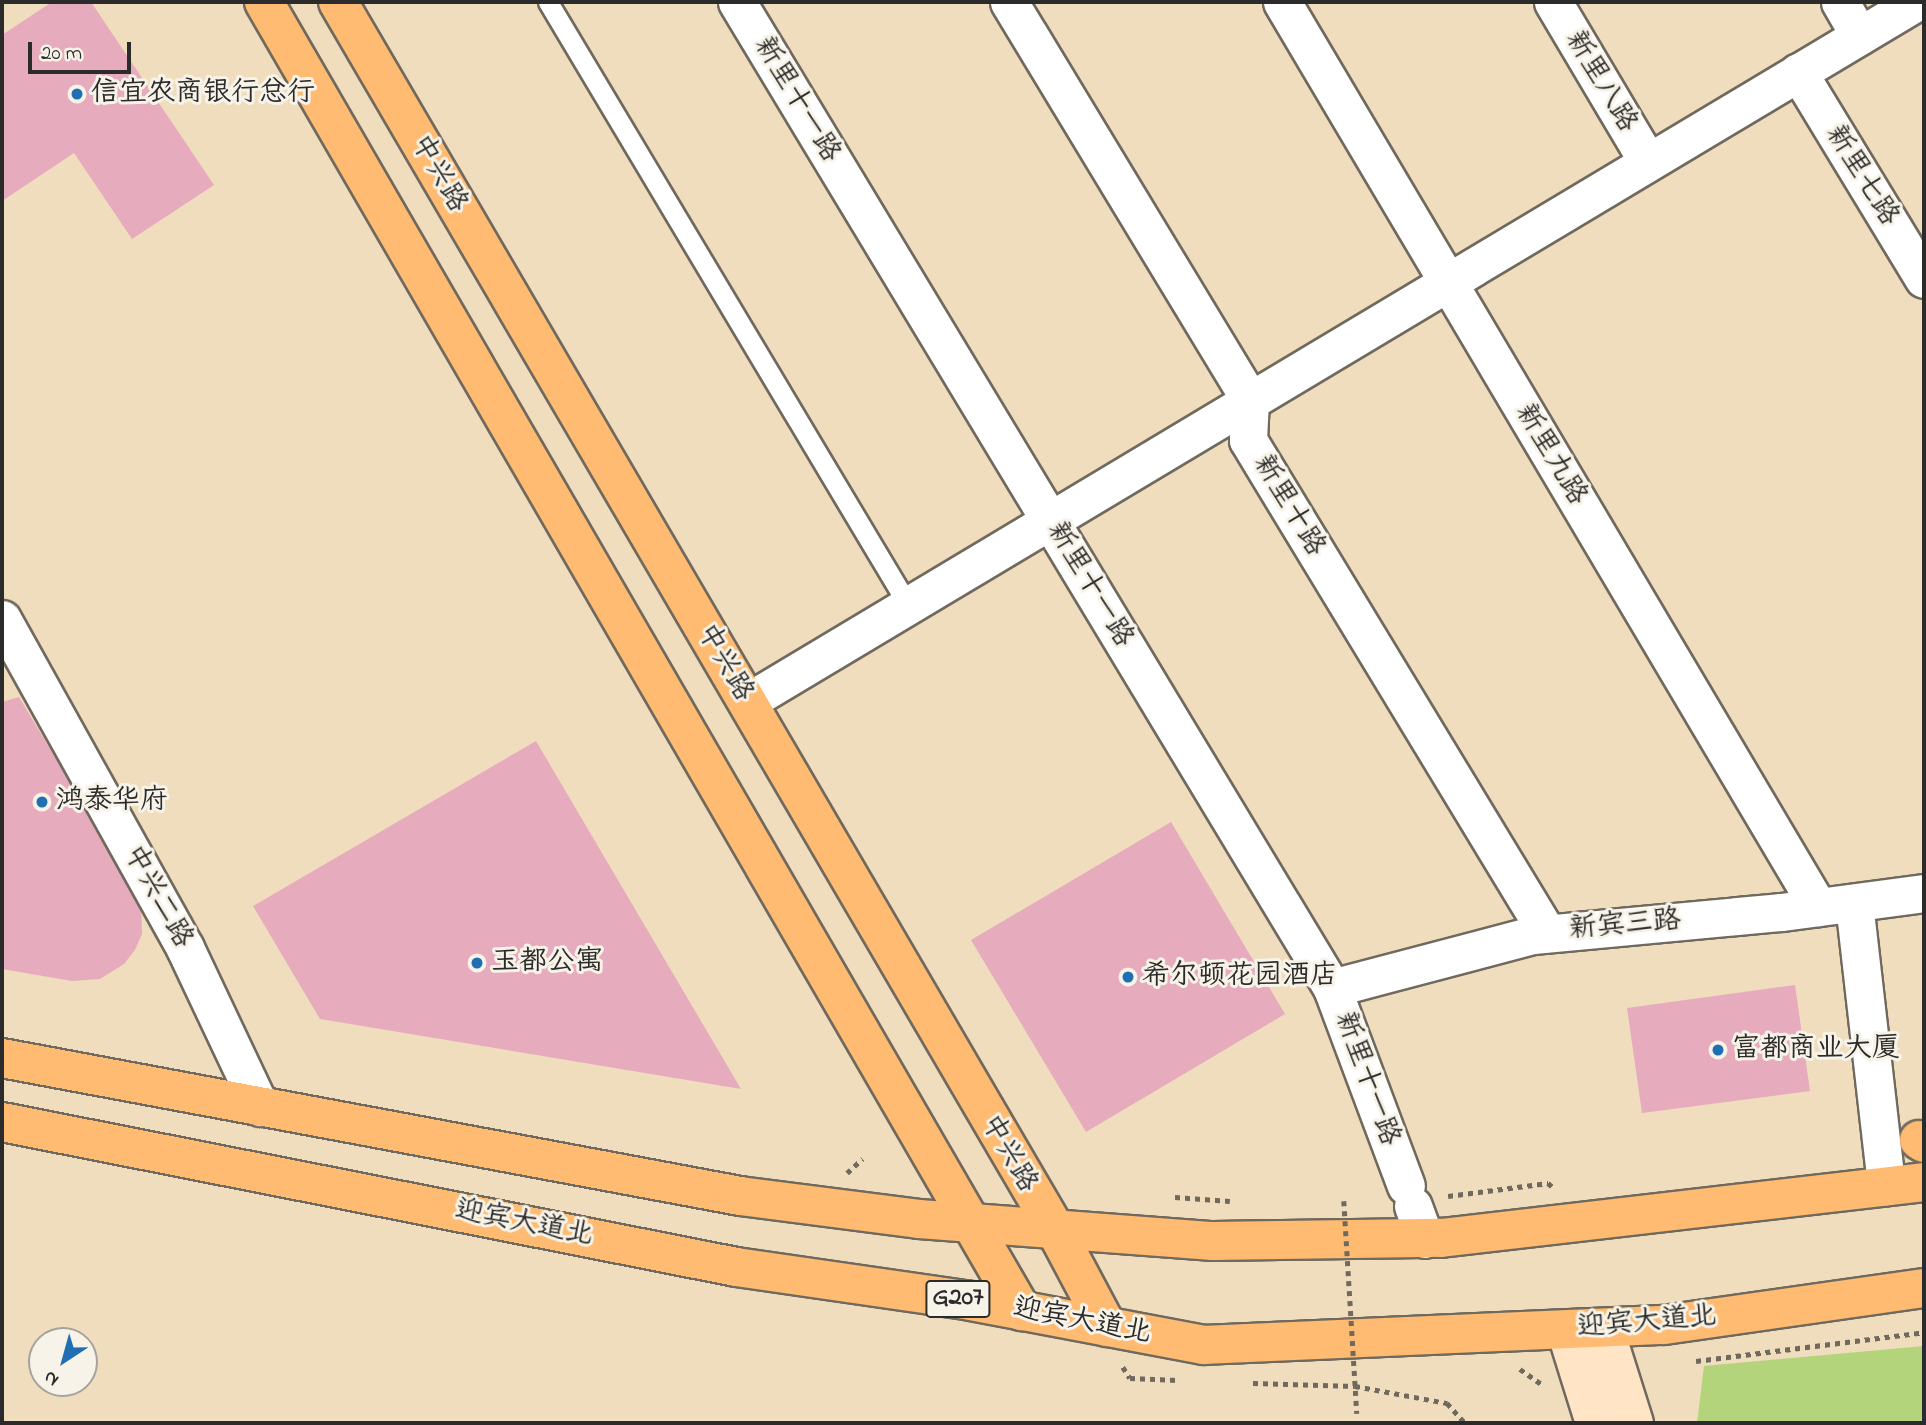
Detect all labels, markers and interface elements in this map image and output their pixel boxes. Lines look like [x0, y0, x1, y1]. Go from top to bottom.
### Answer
street label: 新里八路 [1557, 25, 1643, 139]
scale bar [32, 28, 135, 72]
street label: 新里十一路 [746, 31, 846, 169]
text: 20 m [41, 39, 82, 69]
place label: 信宜农商银行总行 [91, 77, 315, 111]
marker: 信宜农商银行总行 [69, 86, 85, 102]
street label: 新里七路 [1817, 120, 1905, 232]
street label: 中兴路 [402, 129, 474, 219]
street label: 新里九路 [1507, 398, 1593, 512]
street label: 新里十路 [1245, 449, 1331, 563]
street label: 新里十一路 [1039, 516, 1139, 654]
street label: 中兴路 [688, 618, 760, 708]
place label: 鸿泰华府 [56, 785, 168, 819]
marker: 鸿泰华府 [34, 794, 50, 810]
street label: 中兴二路 [115, 840, 199, 954]
street label: 新宾三路 [1568, 904, 1682, 948]
place label: 玉都公寓 [491, 946, 603, 980]
marker: 玉都公寓 [469, 955, 485, 971]
place label: 希尔顿花园酒店 [1142, 960, 1338, 994]
marker: 希尔顿花园酒店 [1120, 969, 1136, 985]
street label: 新里十一路 [1326, 1007, 1406, 1151]
place label: 富都商业大厦 [1732, 1033, 1900, 1067]
marker: 富都商业大厦 [1710, 1042, 1726, 1058]
street label: 中兴路 [972, 1109, 1044, 1199]
street label: 迎宾大道北 [452, 1194, 596, 1254]
road number: G207 [925, 1276, 991, 1322]
street label: 迎宾大道北 [1010, 1292, 1154, 1352]
street label: 迎宾大道北 [1576, 1300, 1718, 1346]
north arrow [28, 1327, 98, 1397]
text: N [38, 1363, 65, 1392]

